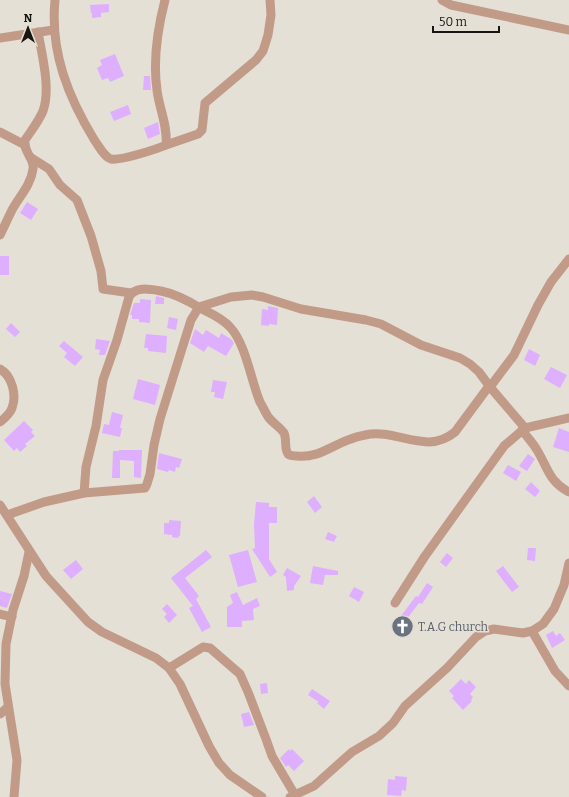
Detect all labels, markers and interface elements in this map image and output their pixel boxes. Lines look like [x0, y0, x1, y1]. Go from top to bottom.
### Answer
north arrow [8, 8, 48, 48]
scale bar [433, 8, 499, 34]
text: N [24, 12, 33, 25]
text: 50 m [439, 15, 468, 29]
church icon: T.A.G church [390, 614, 416, 640]
place label: T.A.G church [418, 620, 489, 634]

